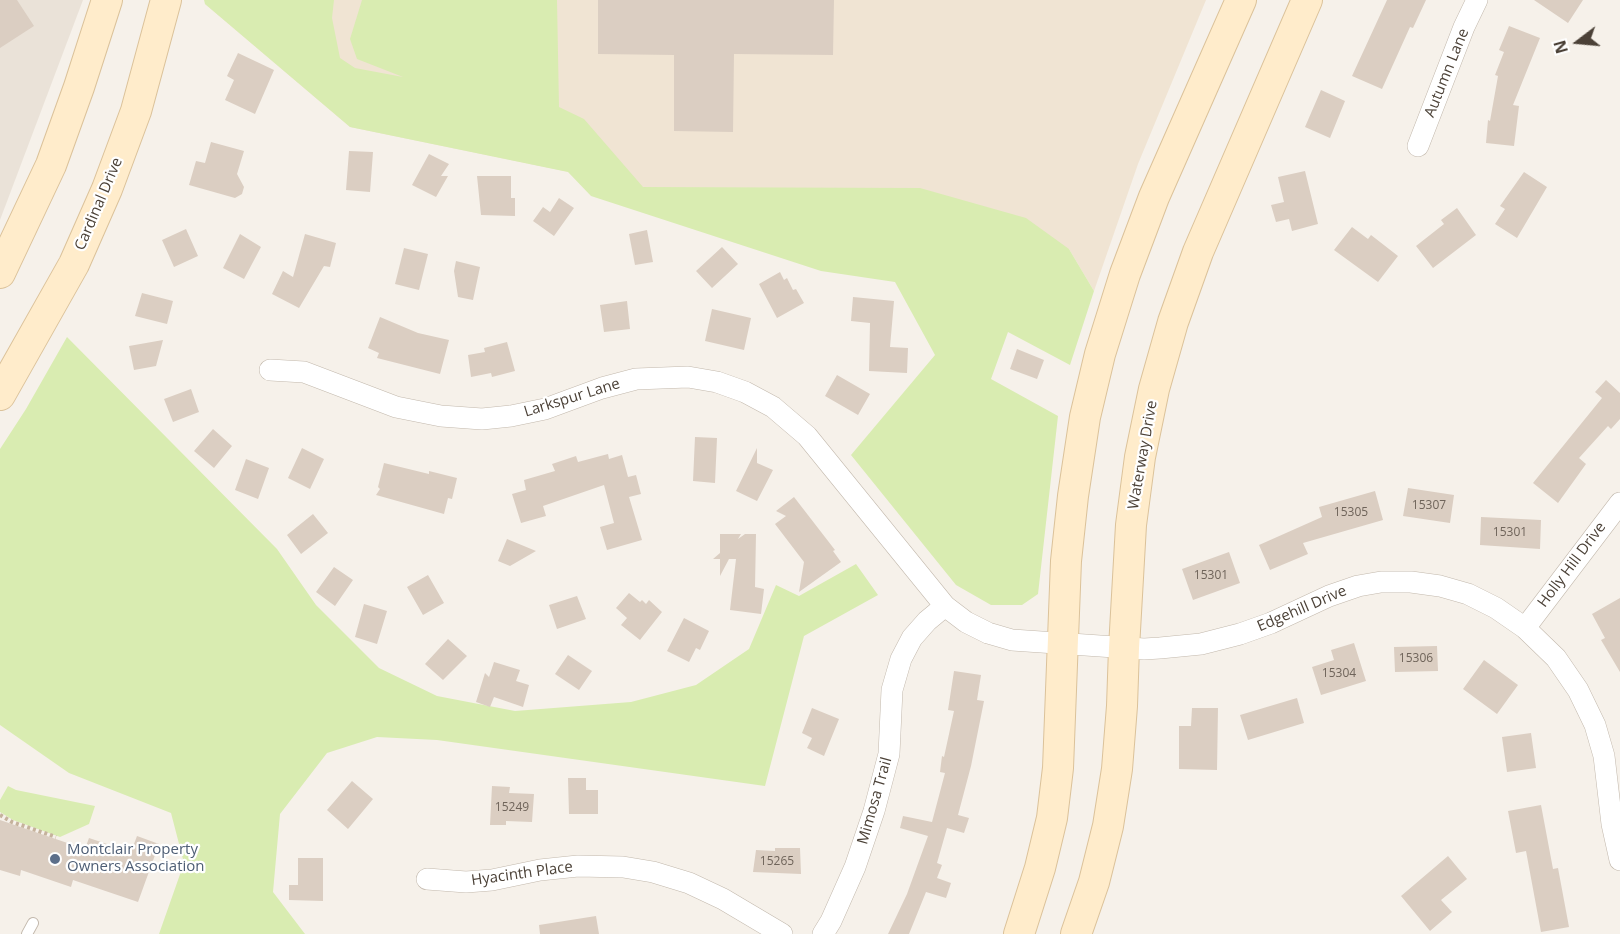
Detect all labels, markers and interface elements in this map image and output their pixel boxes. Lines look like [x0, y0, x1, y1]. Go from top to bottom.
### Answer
north arrow [1548, 12, 1608, 72]
street label: Autumn Lane [1421, 26, 1473, 120]
text: N [1548, 38, 1573, 56]
street label: Cardinal Drive [71, 155, 127, 253]
street label: Larkspur Lane [522, 375, 622, 421]
street label: Waterway Drive [1125, 399, 1161, 511]
house number: 15307 [1412, 499, 1446, 513]
house number: 15305 [1334, 506, 1368, 520]
street label: Holly Hill Drive [1534, 519, 1610, 611]
house number: 15301 [1493, 526, 1527, 540]
house number: 15301 [1194, 569, 1228, 583]
street label: Edgehill Drive [1255, 582, 1349, 636]
house number: 15306 [1399, 652, 1433, 666]
house number: 15304 [1322, 667, 1356, 681]
street label: Mimosa Trail [854, 755, 896, 847]
house number: 15249 [495, 801, 529, 815]
place label: Montclair Property Owners Association [67, 841, 205, 876]
marker: Montclair Property Owners Association [48, 852, 62, 866]
house number: 15265 [760, 855, 794, 869]
street label: Hyacinth Place [470, 858, 574, 890]

